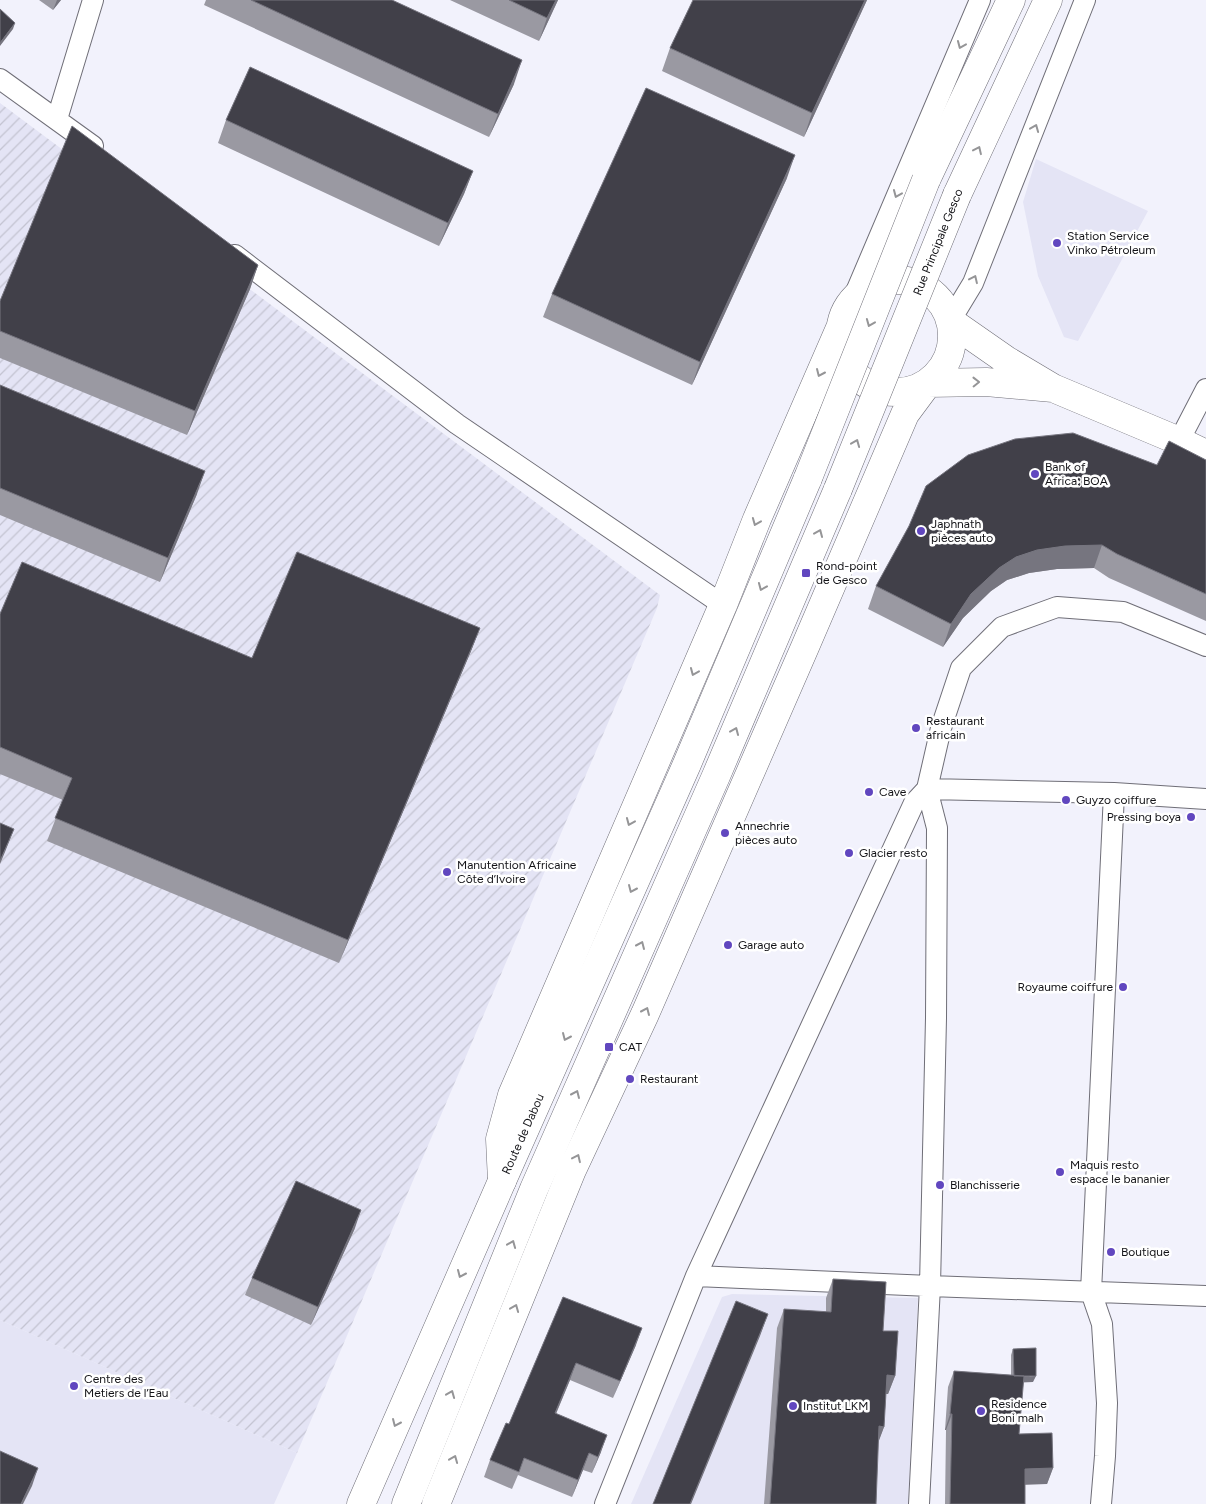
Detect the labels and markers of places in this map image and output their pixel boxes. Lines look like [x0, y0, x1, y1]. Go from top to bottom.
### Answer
place label: Station Service Vinko Pétroleum [1067, 229, 1155, 257]
marker: Station Service Vinko Pétroleum [1051, 237, 1063, 249]
place label: Bank of Africa: BOA [1045, 460, 1108, 488]
marker: Bank of Africa: BOA [1029, 468, 1041, 480]
place label: Japhnath pièces auto [931, 517, 993, 545]
marker: Japhnath pièces auto [915, 525, 927, 537]
place label: Rond-point de Gesco [816, 559, 878, 587]
marker: Rond-point de Gesco [800, 567, 812, 579]
place label: Restaurant africain [926, 714, 985, 742]
marker: Restaurant africain [910, 722, 922, 734]
place label: Cave [879, 785, 907, 799]
marker: Cave [863, 786, 875, 798]
place label: Guyzo coiffure [1076, 793, 1157, 807]
marker: Guyzo coiffure [1060, 794, 1072, 806]
place label: Pressing boya [1107, 810, 1181, 824]
marker: Pressing boya [1185, 811, 1197, 823]
place label: Annechrie pièces auto [735, 819, 797, 847]
marker: Annechrie pièces auto [719, 827, 731, 839]
place label: Glacier resto [859, 846, 927, 860]
marker: Glacier resto [843, 847, 855, 859]
place label: Manutention Africaine Côte d’Ivoire [457, 858, 577, 886]
marker: Manutention Africaine Côte d’Ivoire [441, 866, 453, 878]
place label: Garage auto [738, 938, 804, 952]
marker: Garage auto [722, 939, 734, 951]
place label: Royaume coiffure [1018, 980, 1113, 994]
marker: Royaume coiffure [1117, 981, 1129, 993]
place label: CAT [619, 1040, 643, 1054]
marker: CAT [603, 1041, 615, 1053]
place label: Restaurant [640, 1072, 699, 1086]
marker: Restaurant [624, 1073, 636, 1085]
place label: Maquis resto espace le bananier [1070, 1158, 1170, 1186]
marker: Maquis resto espace le bananier [1054, 1166, 1066, 1178]
place label: Blanchisserie [950, 1178, 1020, 1192]
marker: Blanchisserie [934, 1179, 946, 1191]
place label: Boutique [1121, 1245, 1170, 1259]
marker: Boutique [1105, 1246, 1117, 1258]
place label: Centre des Metiers de l’Eau [84, 1372, 168, 1400]
marker: Centre des Metiers de l’Eau [68, 1380, 80, 1392]
place label: Residence Boni malh [991, 1397, 1047, 1425]
place label: Institut LKM [803, 1399, 868, 1413]
marker: Institut LKM [787, 1400, 799, 1412]
marker: Residence Boni malh [975, 1405, 987, 1417]

